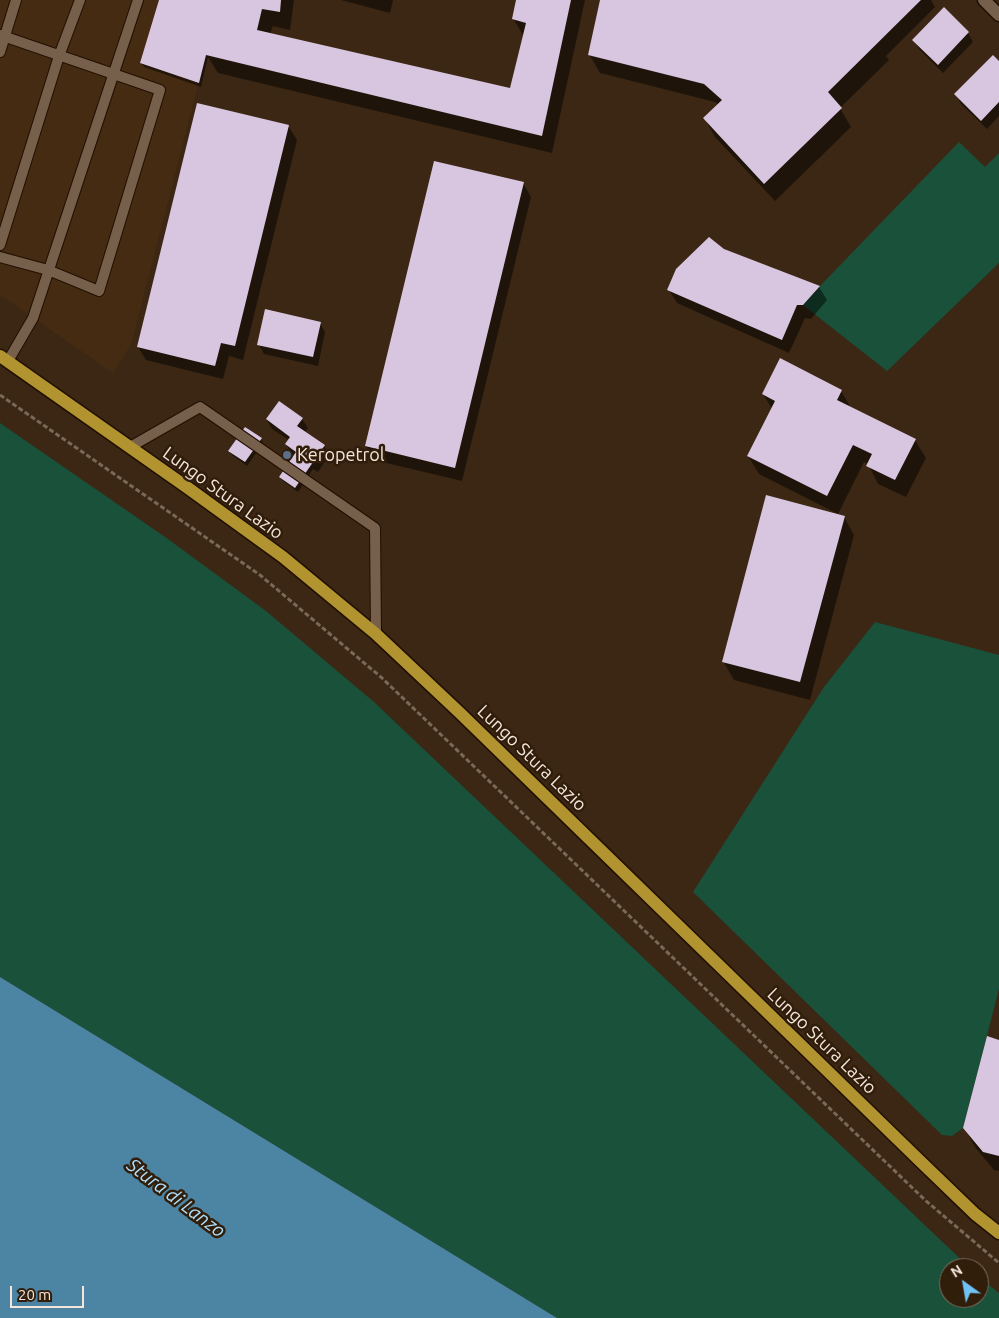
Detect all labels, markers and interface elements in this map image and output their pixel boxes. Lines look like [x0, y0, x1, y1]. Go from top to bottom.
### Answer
street label: Lungo Stura Lazio [159, 442, 287, 544]
place label: Keropetrol [297, 444, 385, 466]
marker: Keropetrol [281, 449, 293, 461]
street label: Lungo Stura Lazio [473, 700, 591, 816]
street label: Lungo Stura Lazio [763, 983, 881, 1099]
water label: Stura di Lanzo [122, 1154, 230, 1242]
north arrow [939, 1258, 989, 1308]
text: N [948, 1262, 965, 1281]
scale bar [12, 1276, 86, 1308]
text: 20 m [18, 1286, 51, 1303]

